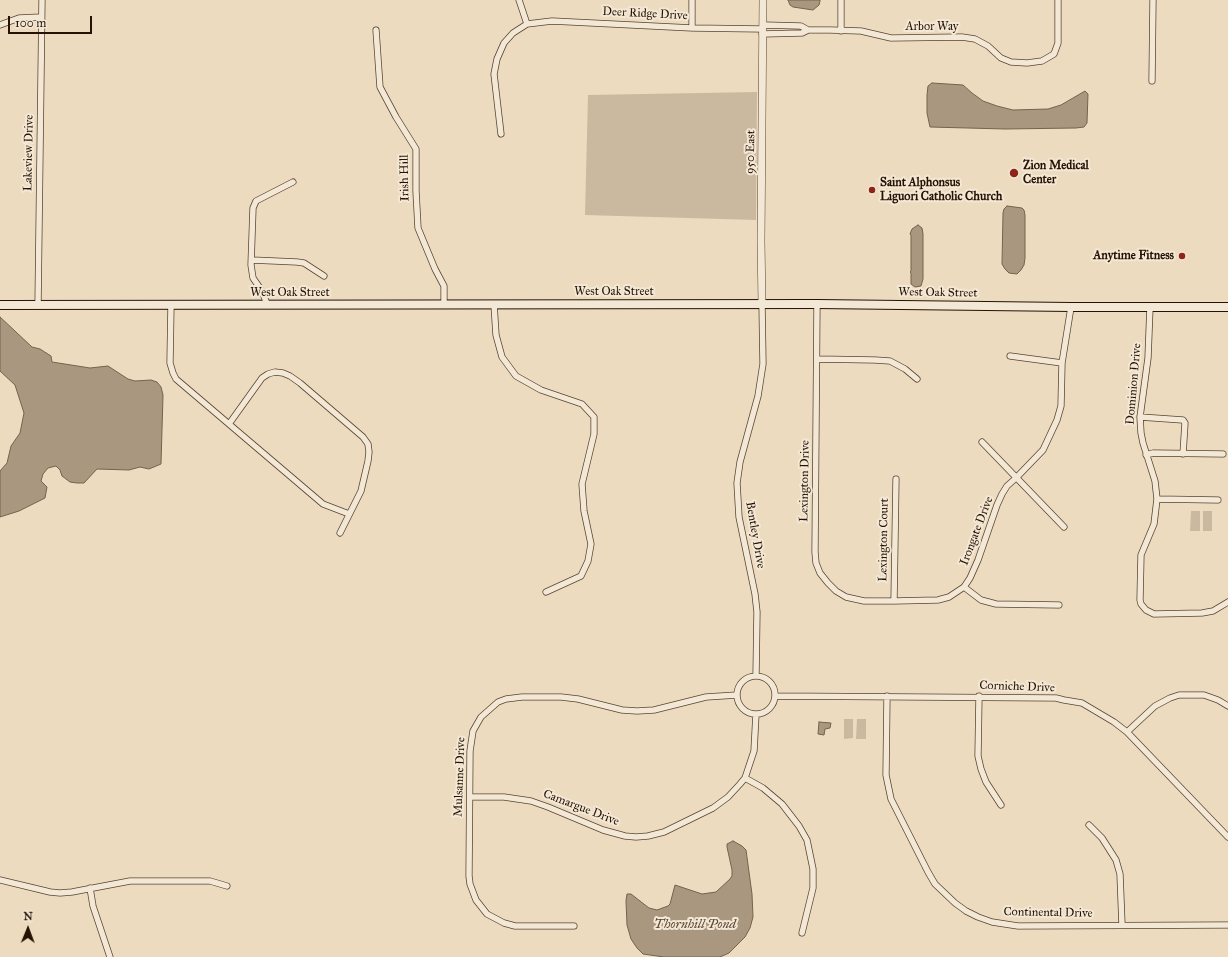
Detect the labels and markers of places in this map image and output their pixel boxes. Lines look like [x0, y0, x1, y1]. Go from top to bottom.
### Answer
place label: Zion Medical Center [1023, 159, 1089, 187]
marker: Zion Medical Center [1008, 167, 1020, 179]
place label: Saint Alphonsus Liguori Catholic Church [880, 176, 1002, 204]
marker: Saint Alphonsus Liguori Catholic Church [867, 185, 877, 195]
place label: Anytime Fitness [1093, 249, 1174, 263]
marker: Anytime Fitness [1177, 251, 1187, 261]

